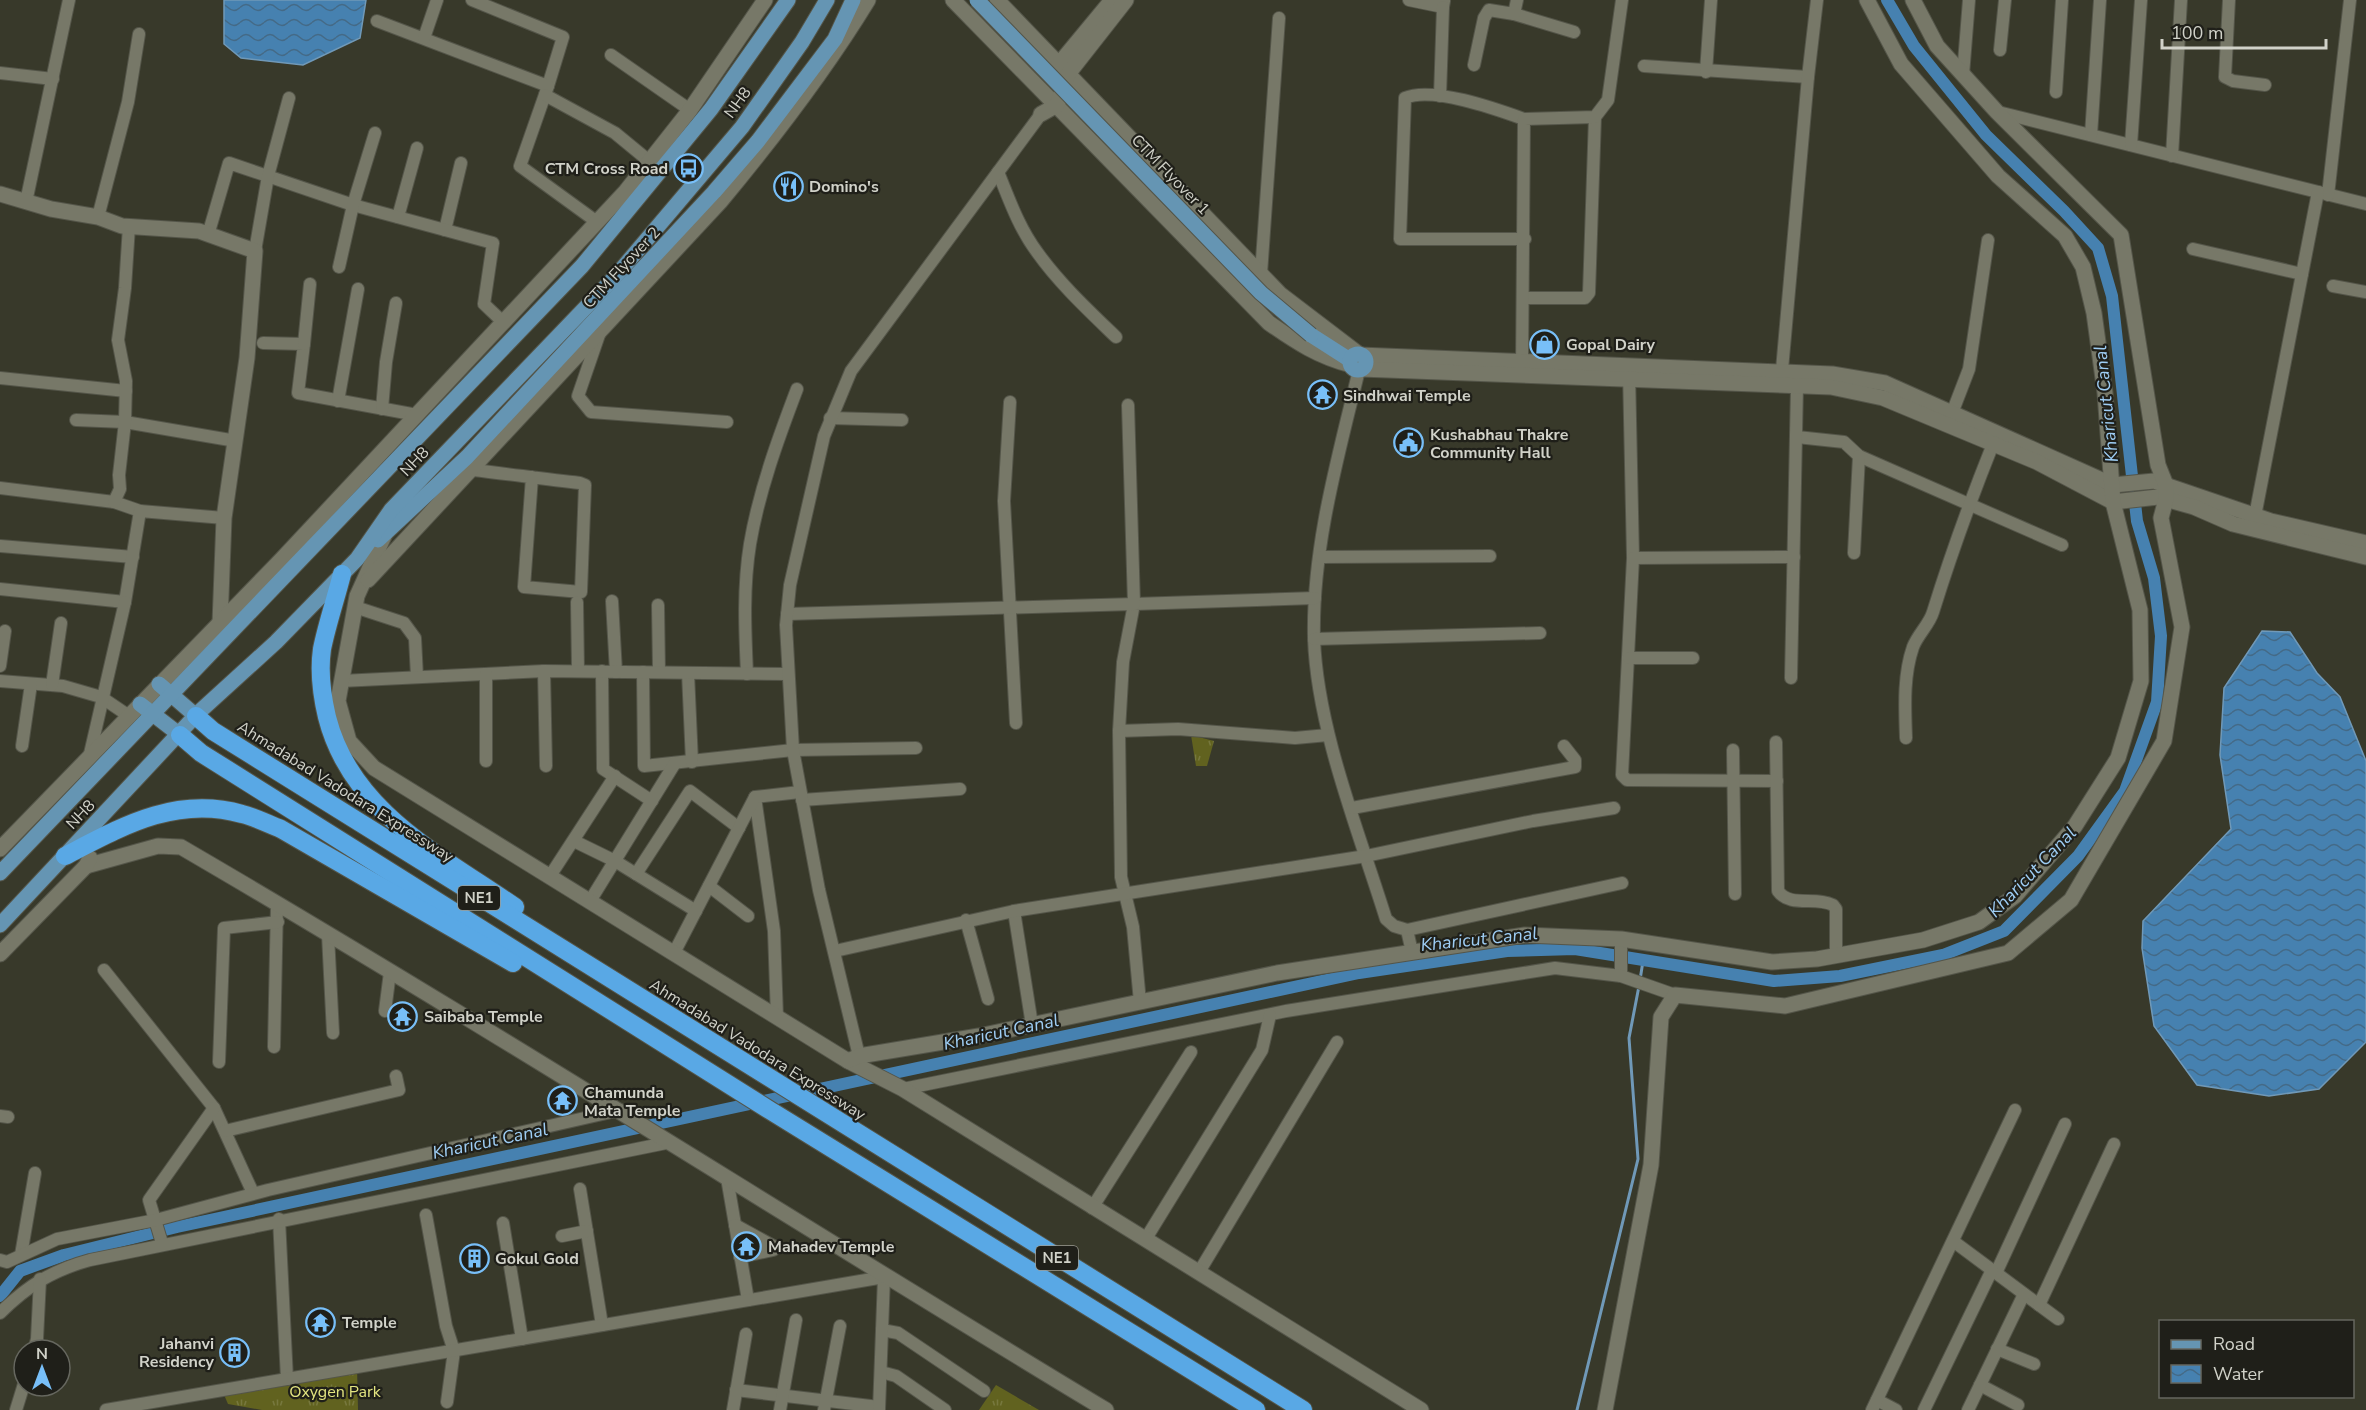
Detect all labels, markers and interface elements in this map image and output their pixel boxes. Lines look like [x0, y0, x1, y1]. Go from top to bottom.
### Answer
scale bar [2162, 12, 2326, 50]
text: 100 m [2171, 21, 2223, 45]
street label: NH8 [719, 83, 757, 123]
street label: CTM Flyover 1 [1126, 130, 1214, 220]
bus stop icon: CTM Cross Road [673, 152, 705, 184]
place label: CTM Cross Road [545, 158, 668, 180]
restaurant icon: Domino's [772, 170, 804, 202]
place label: Domino's [809, 176, 879, 198]
street label: CTM Flyover 2 [578, 222, 665, 313]
shop icon: Gopal Dairy [1529, 328, 1561, 360]
place label: Gopal Dairy [1566, 334, 1656, 356]
water label: Kharicut Canal [2088, 344, 2124, 464]
temple icon: Sindhwai Temple [1306, 379, 1338, 411]
place label: Sindhwai Temple [1343, 385, 1471, 407]
place label: Kushabhau Thakre Community Hall [1430, 424, 1569, 464]
public building icon: Kushabhau Thakre Community Hall [1393, 427, 1425, 459]
street label: NH8 [395, 442, 434, 481]
street label: Ahmadabad Vadodara Expressway [233, 716, 458, 868]
street label: NH8 [61, 795, 100, 834]
water label: Kharicut Canal [1983, 821, 2081, 923]
road number: NE1 [458, 886, 500, 910]
water label: Kharicut Canal [1419, 921, 1539, 957]
street label: Ahmadabad Vadodara Expressway [645, 974, 870, 1126]
temple icon: Saibaba Temple [387, 1000, 419, 1032]
place label: Saibaba Temple [424, 1006, 543, 1028]
water label: Kharicut Canal [941, 1008, 1061, 1056]
place label: Chamunda Mata Temple [584, 1082, 681, 1122]
temple icon: Chamunda Mata Temple [547, 1085, 579, 1117]
water label: Kharicut Canal [430, 1117, 550, 1165]
temple icon: Mahadev Temple [731, 1230, 763, 1262]
place label: Mahadev Temple [768, 1236, 895, 1258]
building icon: Gokul Gold [458, 1242, 490, 1274]
road number: NE1 [1036, 1246, 1078, 1270]
place label: Gokul Gold [495, 1248, 579, 1270]
temple icon: Temple [305, 1306, 337, 1338]
place label: Temple [342, 1312, 397, 1334]
legend [2159, 1320, 2354, 1398]
text: Road [2213, 1332, 2255, 1356]
place label: Jahanvi Residency [139, 1333, 215, 1373]
building icon: Jahanvi Residency [219, 1336, 251, 1368]
north arrow [12, 1338, 72, 1398]
text: N [36, 1343, 48, 1365]
text: Water [2213, 1362, 2264, 1386]
park label: Oxygen Park [289, 1381, 382, 1403]

